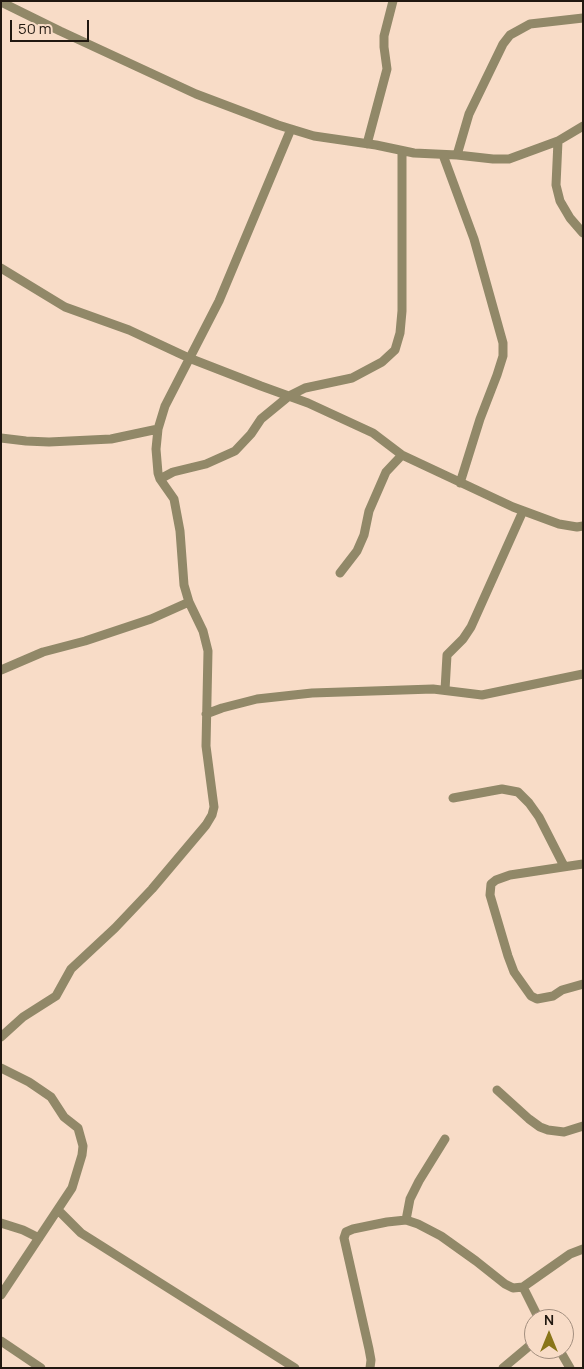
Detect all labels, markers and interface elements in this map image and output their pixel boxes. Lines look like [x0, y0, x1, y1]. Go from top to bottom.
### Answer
scale bar [12, 10, 91, 42]
text: 50 m [18, 18, 52, 39]
north arrow [524, 1309, 574, 1359]
text: N [544, 1310, 554, 1329]

